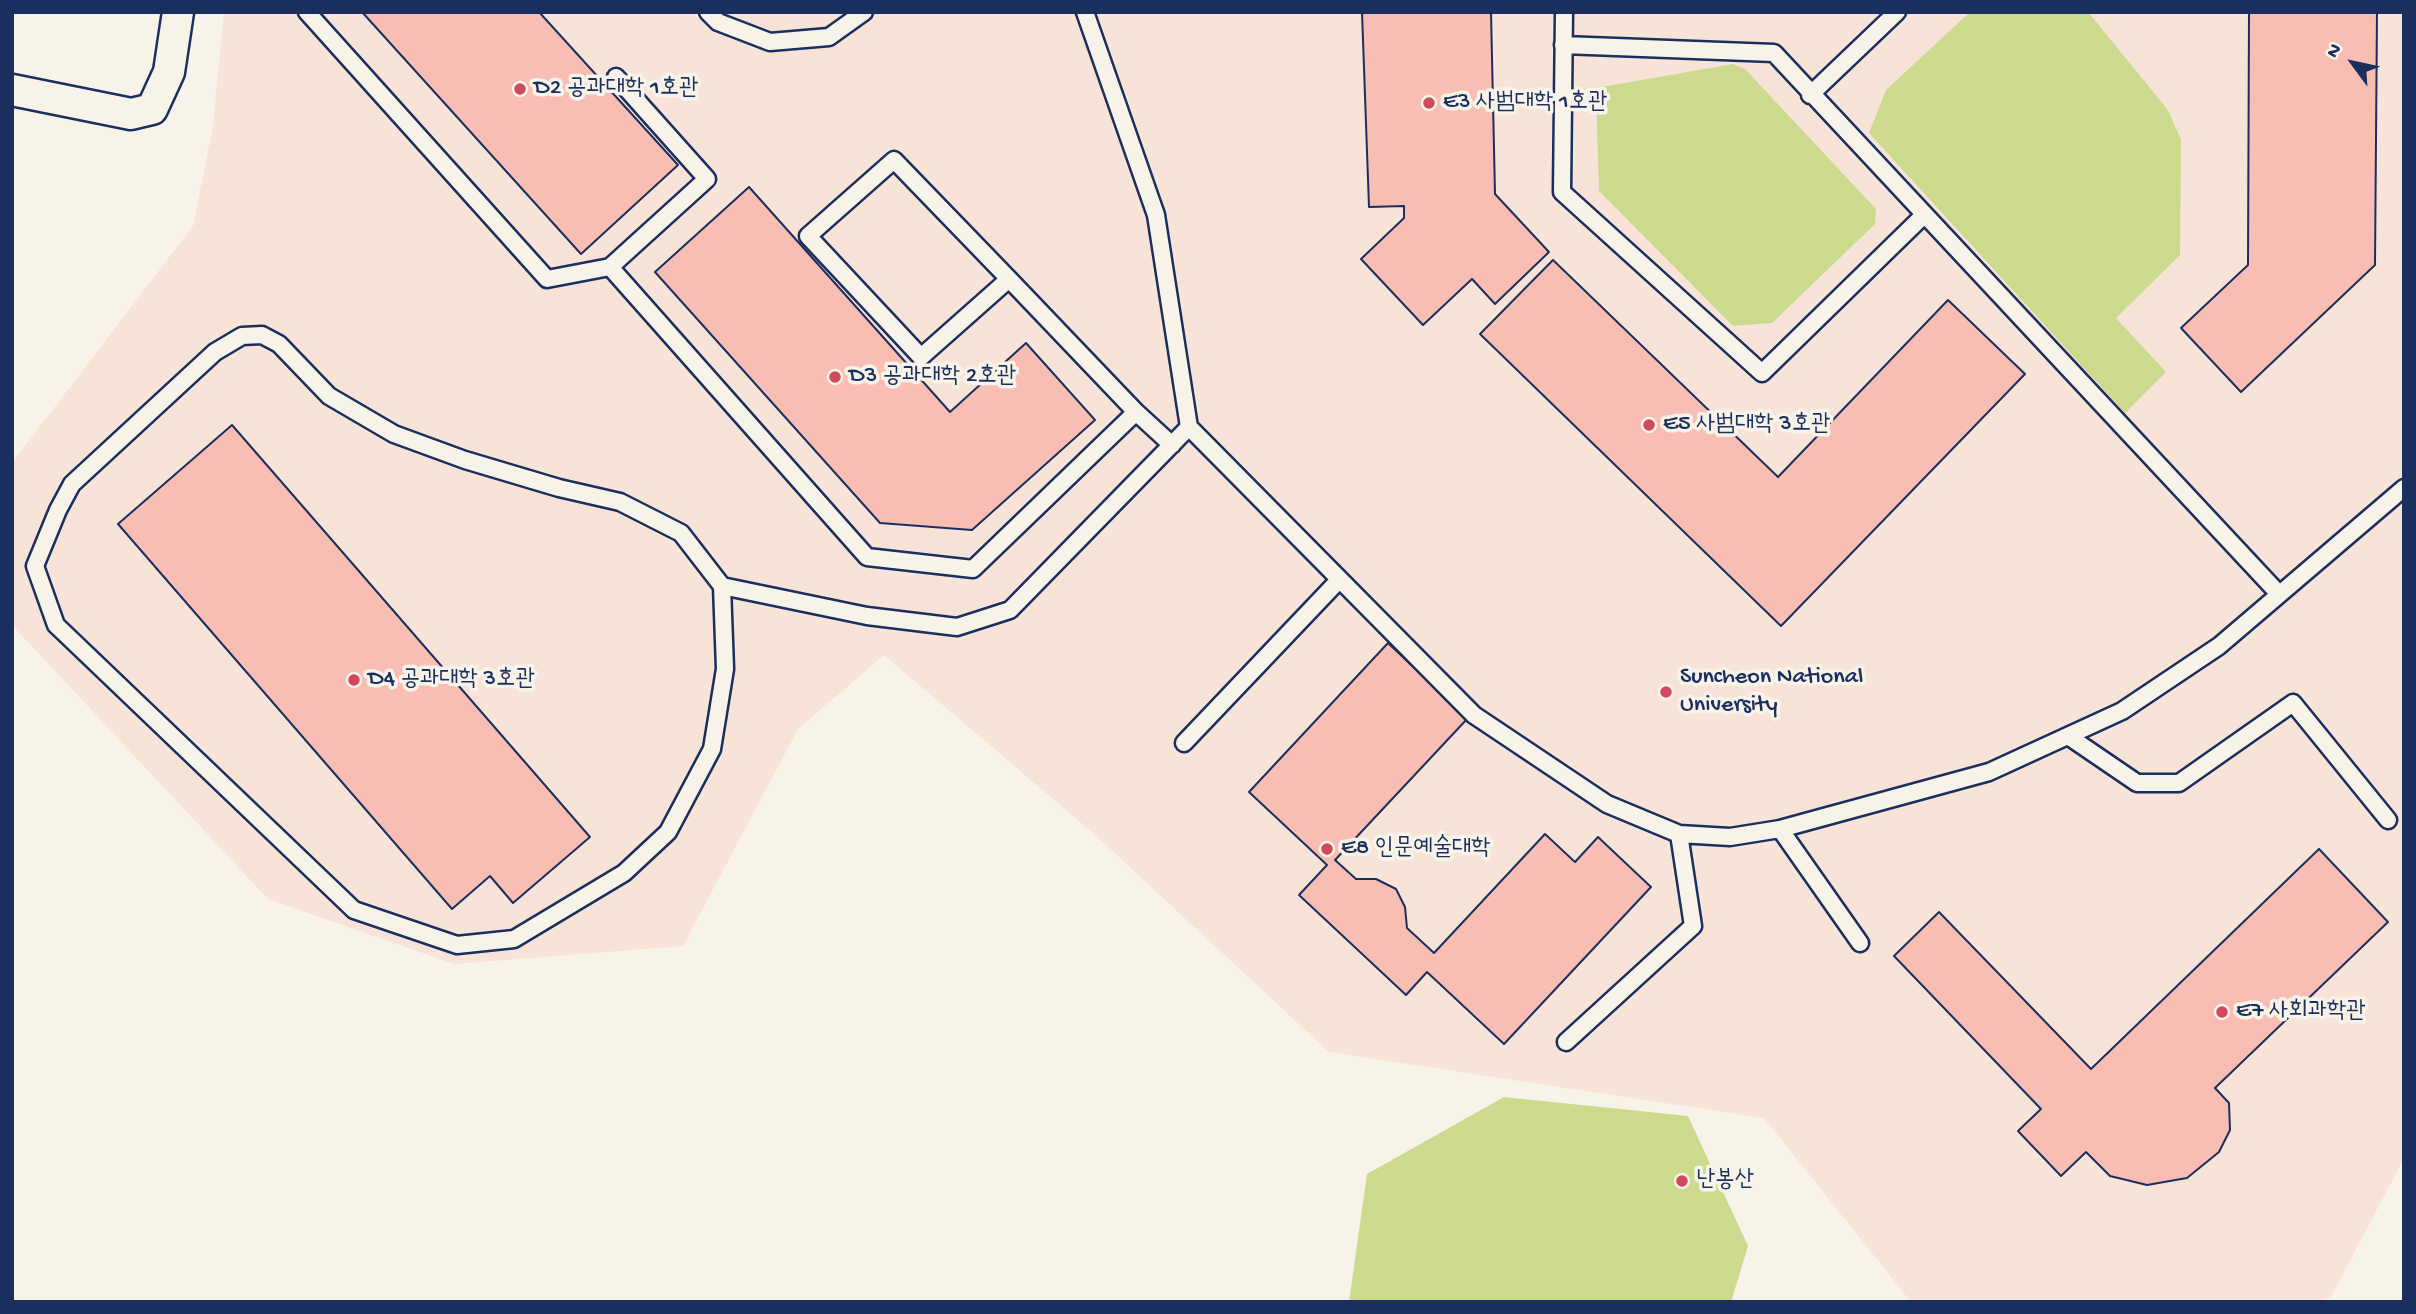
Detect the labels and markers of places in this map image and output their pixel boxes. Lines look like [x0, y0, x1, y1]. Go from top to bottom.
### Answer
place label: D2 공과대학 1호관 [534, 75, 698, 103]
marker: D2 공과대학 1호관 [512, 81, 528, 97]
place label: E3 사범대학 1호관 [1443, 89, 1607, 117]
marker: E3 사범대학 1호관 [1421, 95, 1437, 111]
place label: D3 공과대학 2호관 [849, 363, 1016, 391]
marker: D3 공과대학 2호관 [827, 369, 843, 385]
place label: E5 사범대학 3호관 [1663, 411, 1830, 439]
marker: E5 사범대학 3호관 [1641, 417, 1657, 433]
place label: Suncheon National University [1680, 664, 1863, 720]
place label: D4 공과대학 3호관 [368, 666, 535, 694]
marker: D4 공과대학 3호관 [346, 672, 362, 688]
marker: Suncheon National University [1658, 684, 1674, 700]
place label: E8 인문예술대학 [1341, 835, 1491, 863]
marker: E8 인문예술대학 [1319, 841, 1335, 857]
place label: E7 사회과학관 [2236, 998, 2366, 1026]
marker: E7 사회과학관 [2214, 1004, 2230, 1020]
place label: 난봉산 [1696, 1167, 1754, 1195]
marker: 난봉산 [1674, 1173, 1690, 1189]

